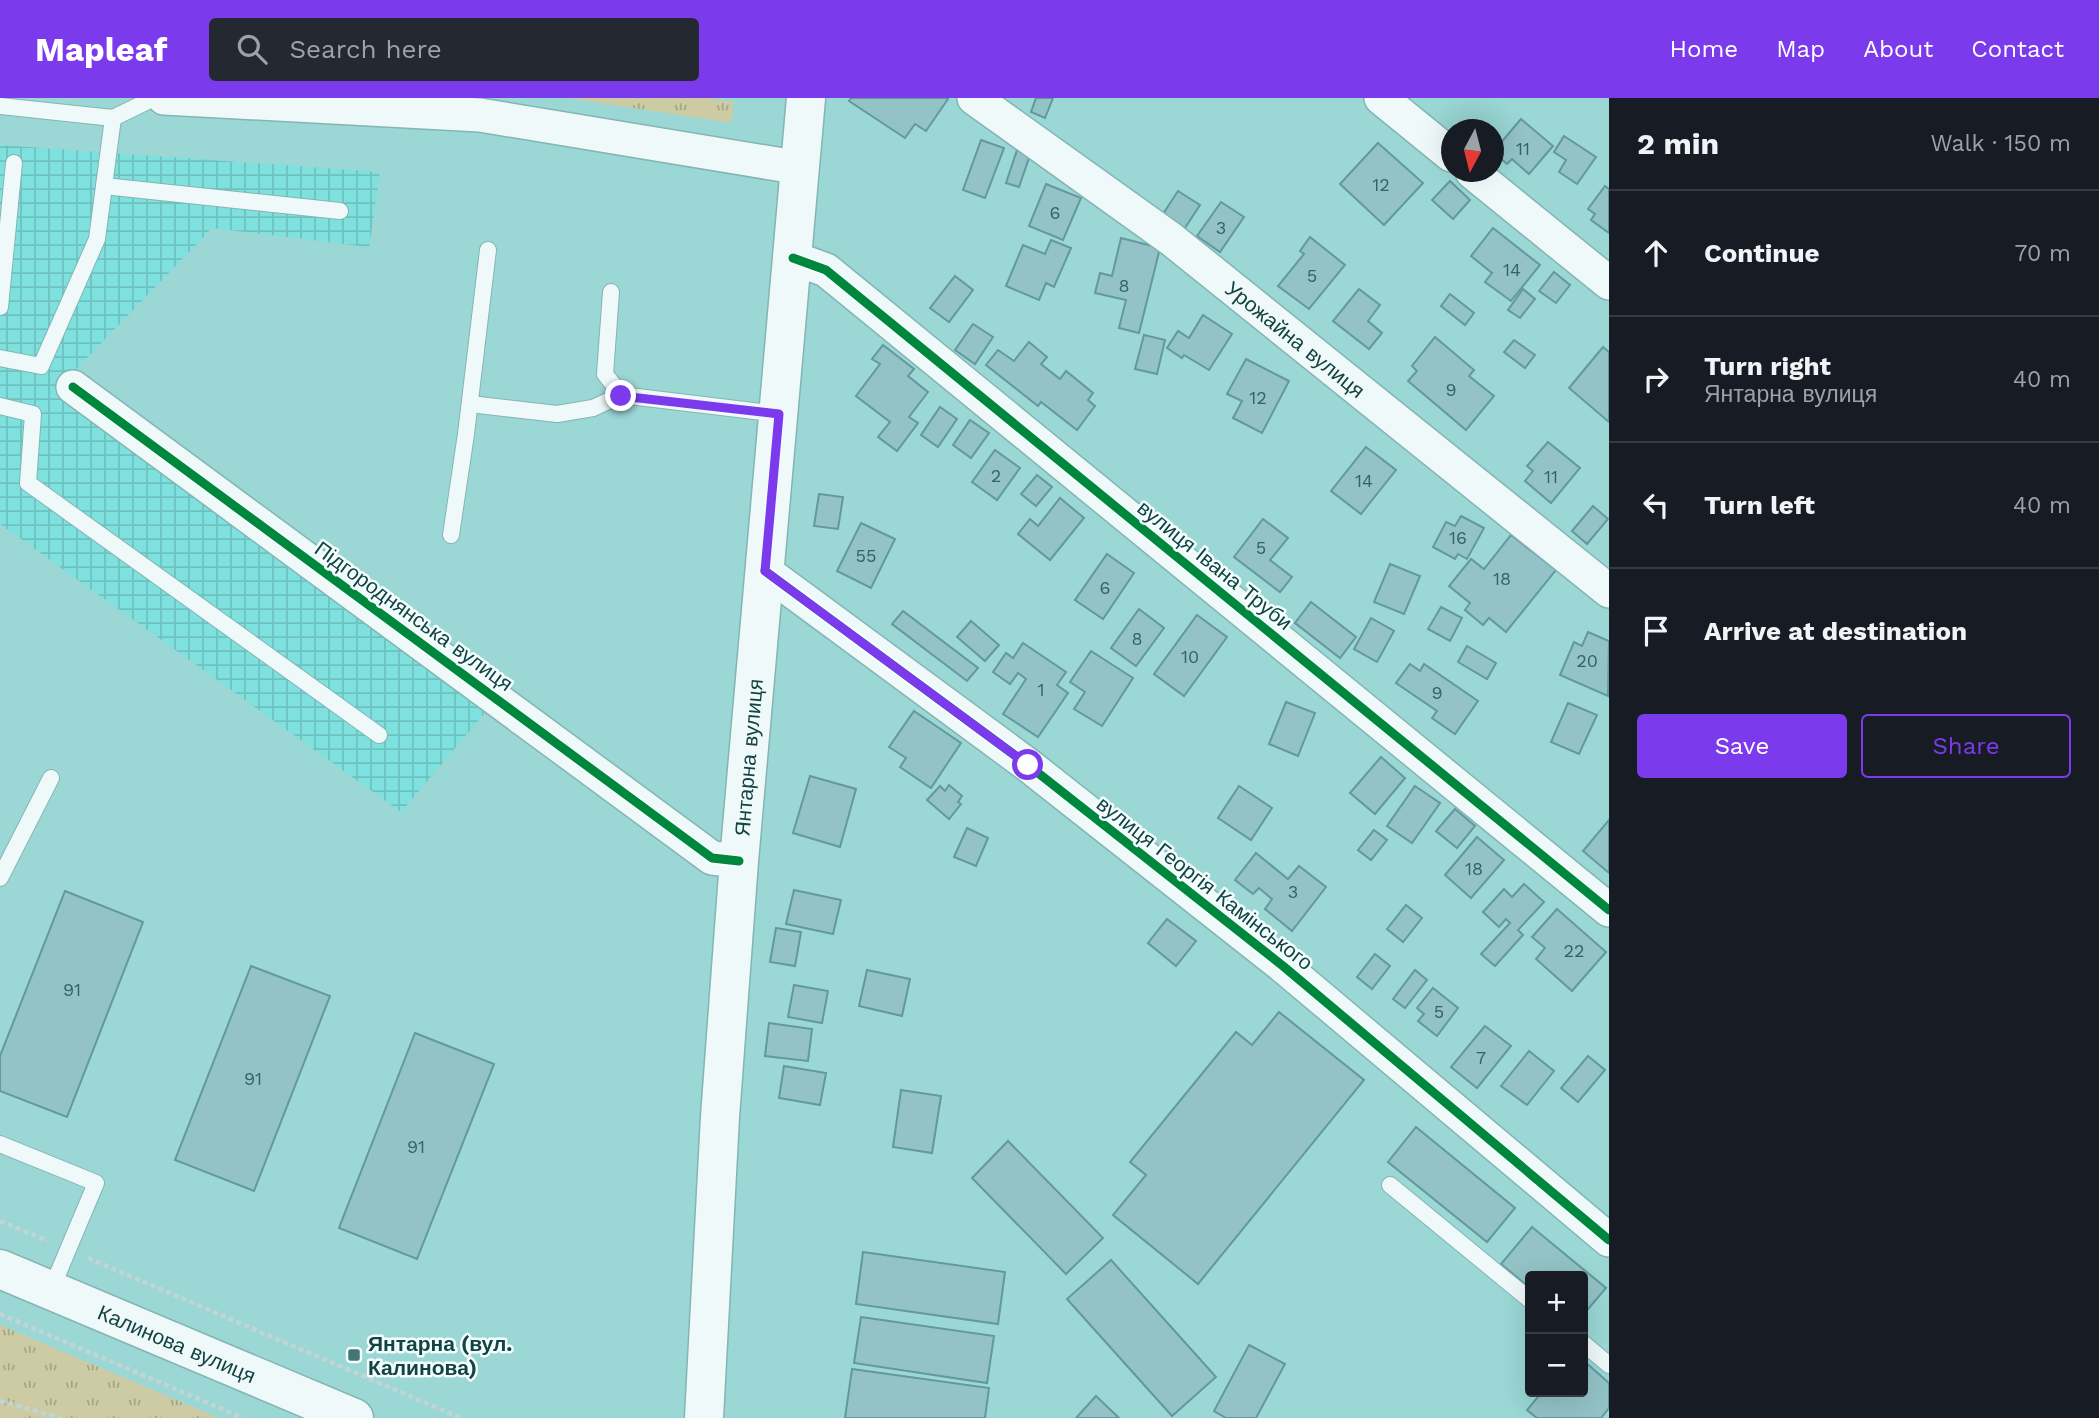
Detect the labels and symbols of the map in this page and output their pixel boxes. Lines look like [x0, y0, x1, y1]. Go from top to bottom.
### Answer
north arrow [1441, 119, 1504, 182]
house number: 11 [1516, 138, 1530, 159]
house number: 12 [1372, 174, 1390, 195]
house number: 6 [1050, 202, 1060, 223]
house number: 3 [1216, 217, 1226, 238]
house number: 14 [1503, 259, 1521, 280]
house number: 5 [1307, 265, 1317, 286]
house number: 8 [1118, 275, 1130, 296]
street label: Урожайна вулиця [1221, 276, 1370, 403]
house number: 9 [1445, 379, 1457, 400]
route end [605, 380, 636, 411]
house number: 12 [1249, 387, 1267, 408]
house number: 2 [991, 465, 1001, 486]
house number: 11 [1544, 466, 1558, 487]
house number: 14 [1355, 470, 1373, 491]
street label: вулиця Івана Труби [1133, 495, 1297, 635]
house number: 16 [1449, 527, 1467, 548]
street label: Підгороднянська вулиця [310, 536, 518, 696]
house number: 5 [1256, 537, 1266, 558]
house number: 55 [856, 545, 876, 566]
house number: 18 [1493, 568, 1511, 589]
house number: 6 [1100, 577, 1110, 598]
house number: 8 [1131, 628, 1143, 649]
house number: 10 [1181, 646, 1199, 667]
house number: 20 [1576, 650, 1598, 671]
street label: Янтарна вулиця [729, 678, 767, 837]
house number: 1 [1037, 679, 1045, 700]
house number: 9 [1431, 682, 1443, 703]
route start [1012, 749, 1043, 780]
street label: вулиця Георгія Камінського [1092, 791, 1318, 975]
house number: 18 [1465, 858, 1483, 879]
house number: 3 [1288, 881, 1298, 902]
house number: 22 [1564, 940, 1585, 961]
house number: 91 [63, 979, 81, 1000]
house number: 5 [1434, 1001, 1444, 1022]
house number: 7 [1476, 1047, 1486, 1068]
house number: 91 [244, 1068, 262, 1089]
house number: 91 [407, 1136, 425, 1157]
street label: Калинова вулиця [94, 1299, 260, 1388]
place label: Янтарна (вул. Калинова) [368, 1331, 512, 1380]
marker: Янтарна (вул. Калинова) [346, 1347, 362, 1363]

